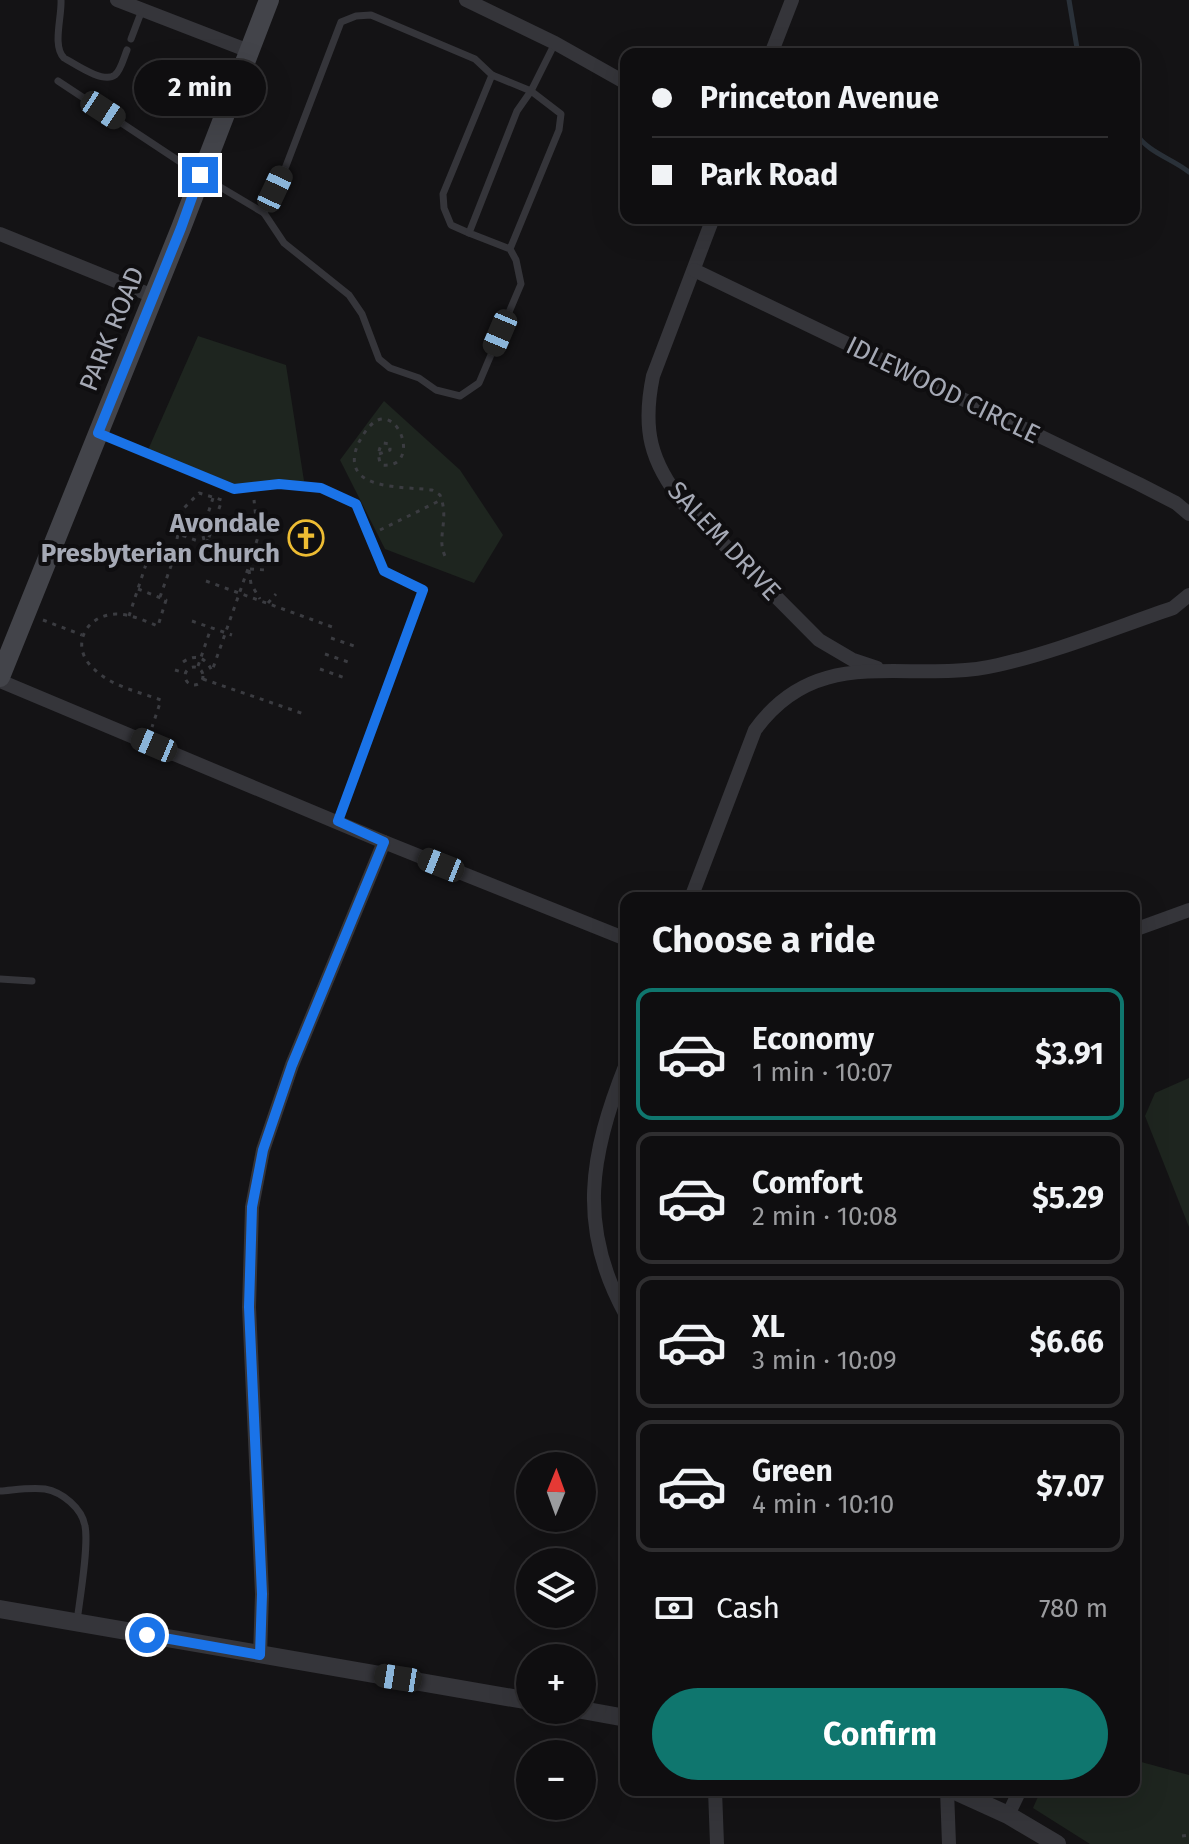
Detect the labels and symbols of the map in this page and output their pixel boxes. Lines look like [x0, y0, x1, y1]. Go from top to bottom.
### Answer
callout: 2 min [134, 59, 266, 115]
car [76, 87, 130, 133]
route end [182, 157, 218, 193]
car [254, 162, 296, 216]
street label: PARK ROAD [73, 262, 151, 396]
car [480, 306, 520, 360]
street label: IDLEWOOD CIRCLE [841, 330, 1045, 450]
street label: SALEM DRIVE [661, 475, 787, 607]
place label: Avondale Presbyterian Church [41, 508, 280, 569]
church icon: Avondale Presbyterian Church [287, 519, 325, 557]
car [127, 725, 181, 765]
car [414, 845, 468, 885]
north arrow [516, 1452, 596, 1532]
route start [129, 1617, 165, 1653]
car [372, 1662, 424, 1694]

